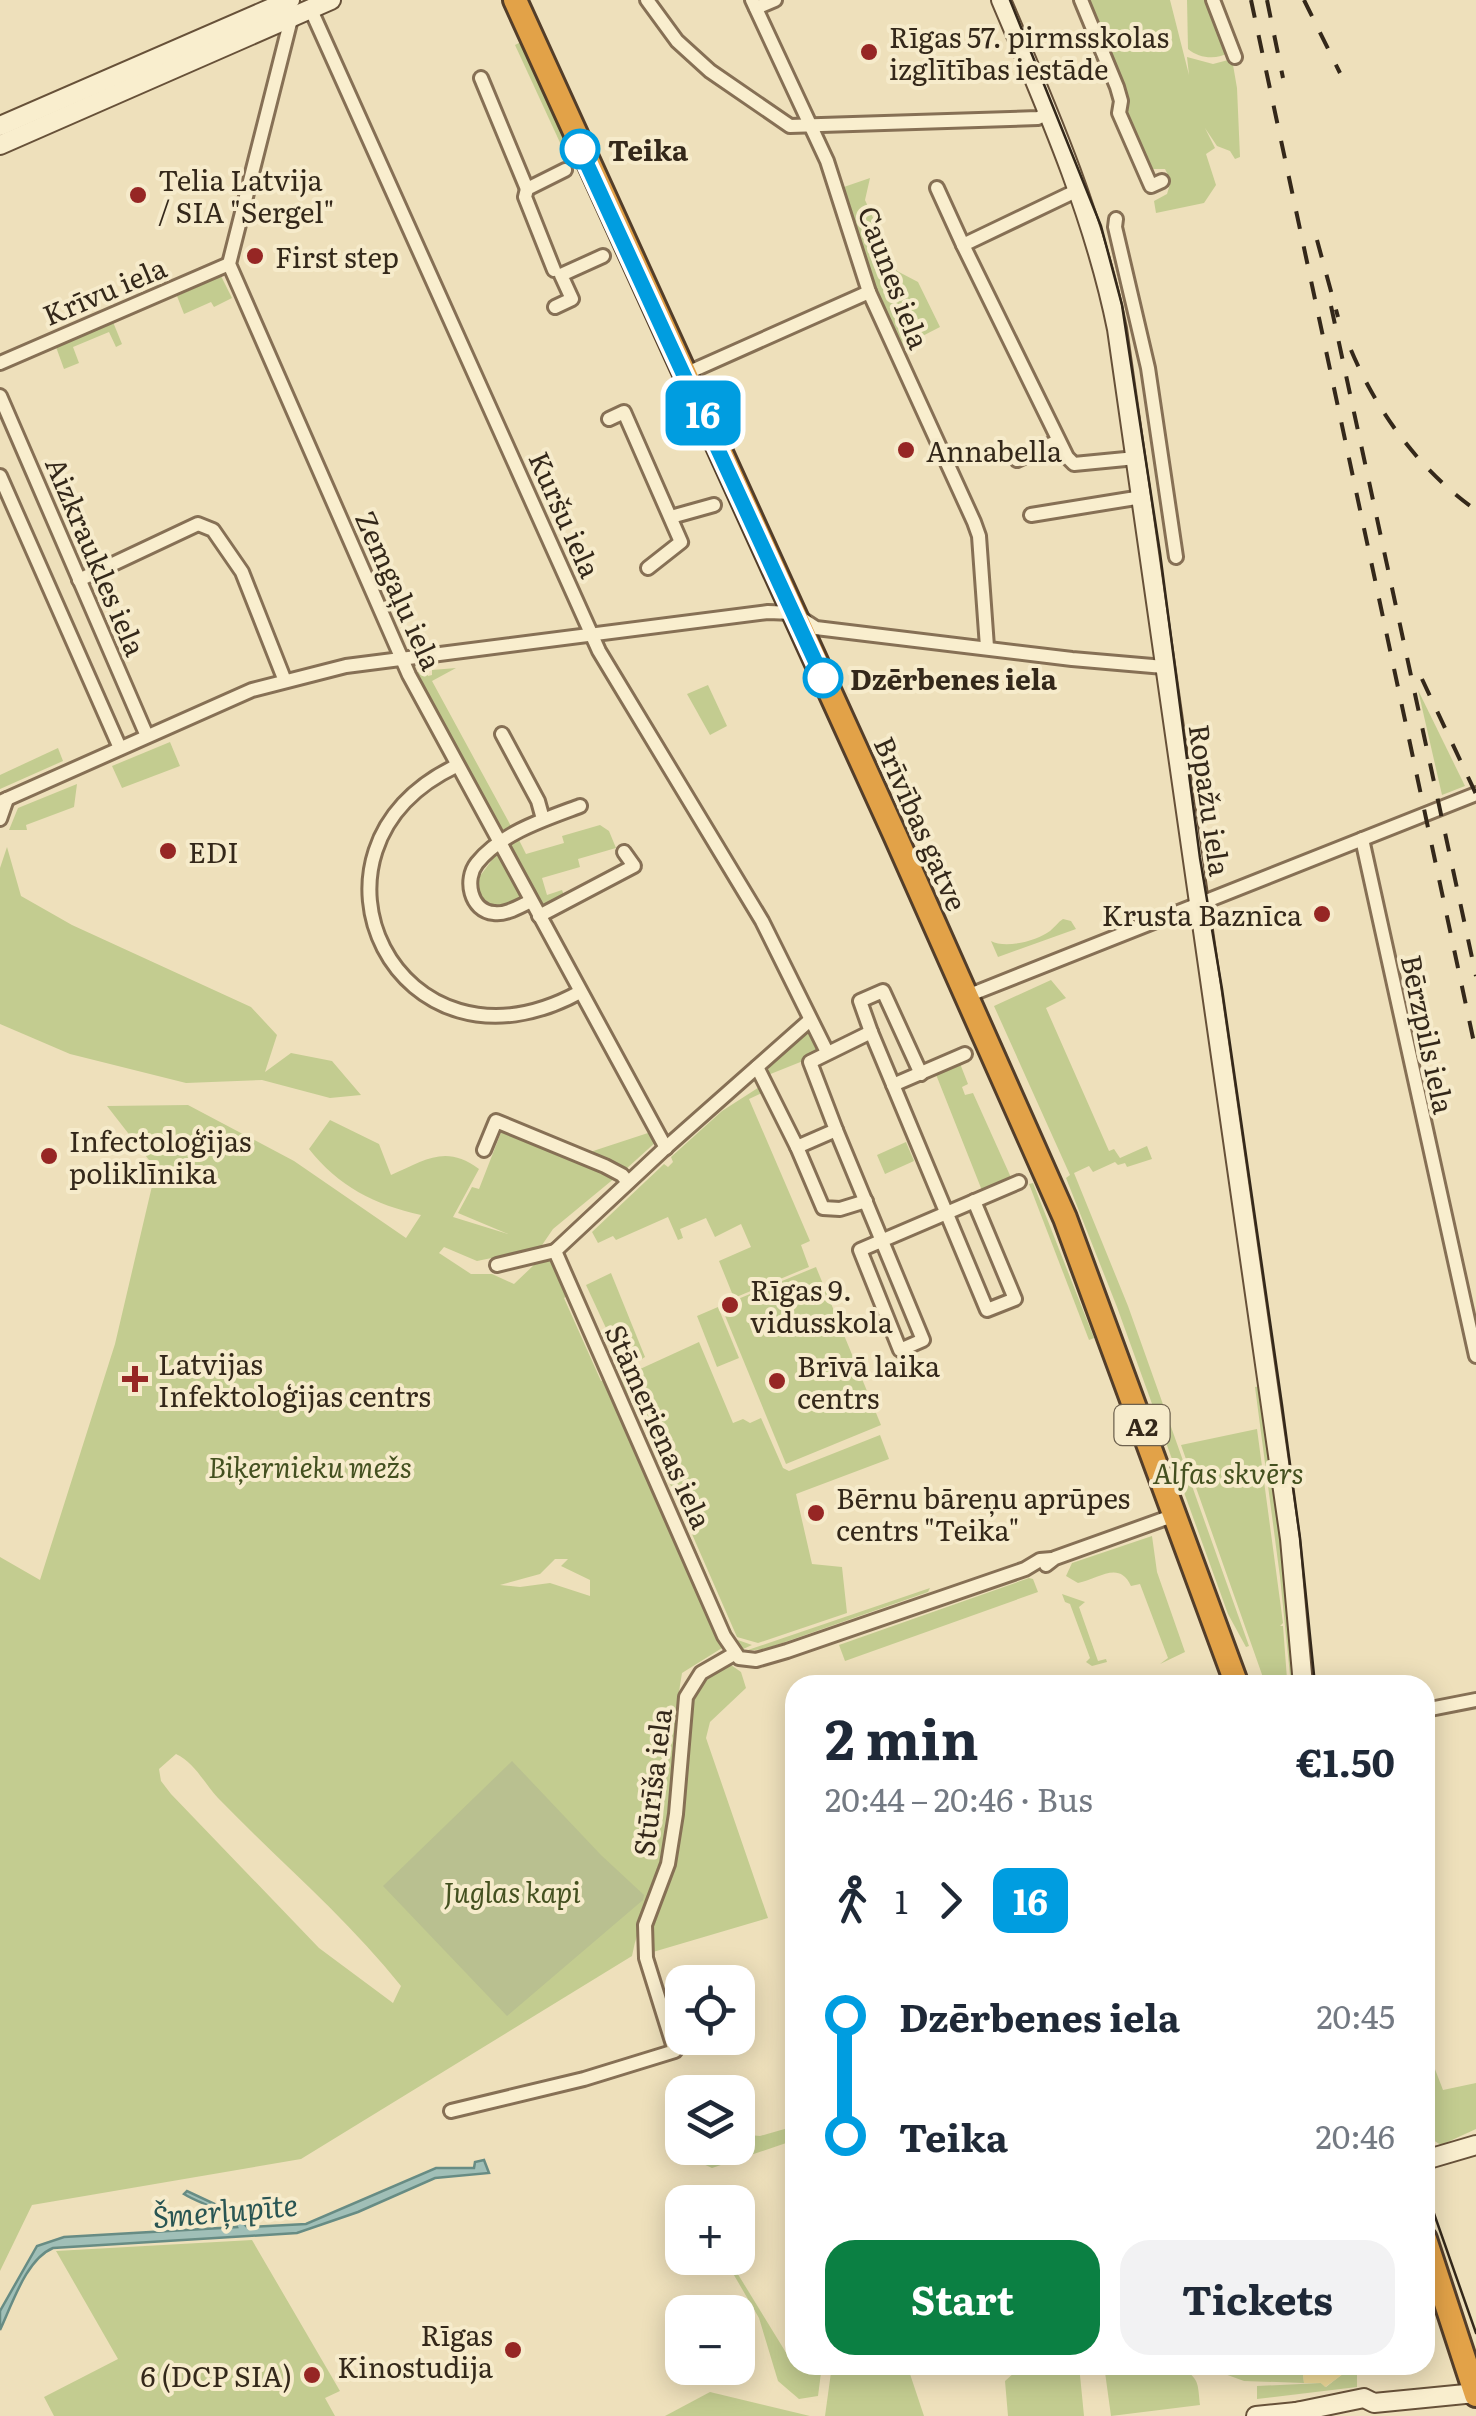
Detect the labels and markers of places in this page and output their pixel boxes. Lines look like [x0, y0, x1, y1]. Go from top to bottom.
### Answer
place label: Rīgas 57. pirmsskolas izglītības iestāde [889, 15, 1169, 89]
marker: Rīgas 57. pirmsskolas izglītības iestāde [858, 41, 880, 63]
place label: Teika [608, 128, 689, 170]
marker: Teika [561, 130, 599, 168]
place label: Telia Latvija / SIA "Sergel" [158, 158, 334, 232]
marker: Telia Latvija / SIA "Sergel" [127, 184, 149, 206]
place label: First step [275, 235, 399, 277]
marker: First step [244, 245, 266, 267]
place label: Annabella [926, 429, 1062, 471]
marker: Annabella [895, 439, 917, 461]
place label: Dzērbenes iela [850, 657, 1058, 699]
marker: Dzērbenes iela [804, 659, 842, 697]
place label: EDI [188, 830, 239, 872]
marker: EDI [157, 840, 179, 862]
place label: Krusta Baznīca [1102, 893, 1302, 935]
marker: Krusta Baznīca [1311, 903, 1333, 925]
place label: Infectoloģijas poliklīnika [69, 1119, 251, 1193]
marker: Infectoloģijas poliklīnika [38, 1145, 60, 1167]
place label: Rīgas 9. vidusskola [750, 1268, 893, 1342]
marker: Rīgas 9. vidusskola [719, 1294, 741, 1316]
place label: Latvijas Infektoloģijas centrs [158, 1342, 431, 1416]
place label: Brīvā laika centrs [797, 1344, 940, 1418]
marker: Latvijas Infektoloģijas centrs [122, 1366, 148, 1392]
marker: Brīvā laika centrs [766, 1370, 788, 1392]
place label: Bērnu bāreņu aprūpes centrs "Teika" [836, 1476, 1130, 1550]
marker: Bērnu bāreņu aprūpes centrs "Teika" [805, 1502, 827, 1524]
place label: Rīgas Kinostudija [337, 2313, 493, 2387]
marker: Rīgas Kinostudija [502, 2339, 524, 2361]
place label: 6 (DCP SIA) [141, 2354, 292, 2396]
marker: 6 (DCP SIA) [301, 2364, 323, 2386]

